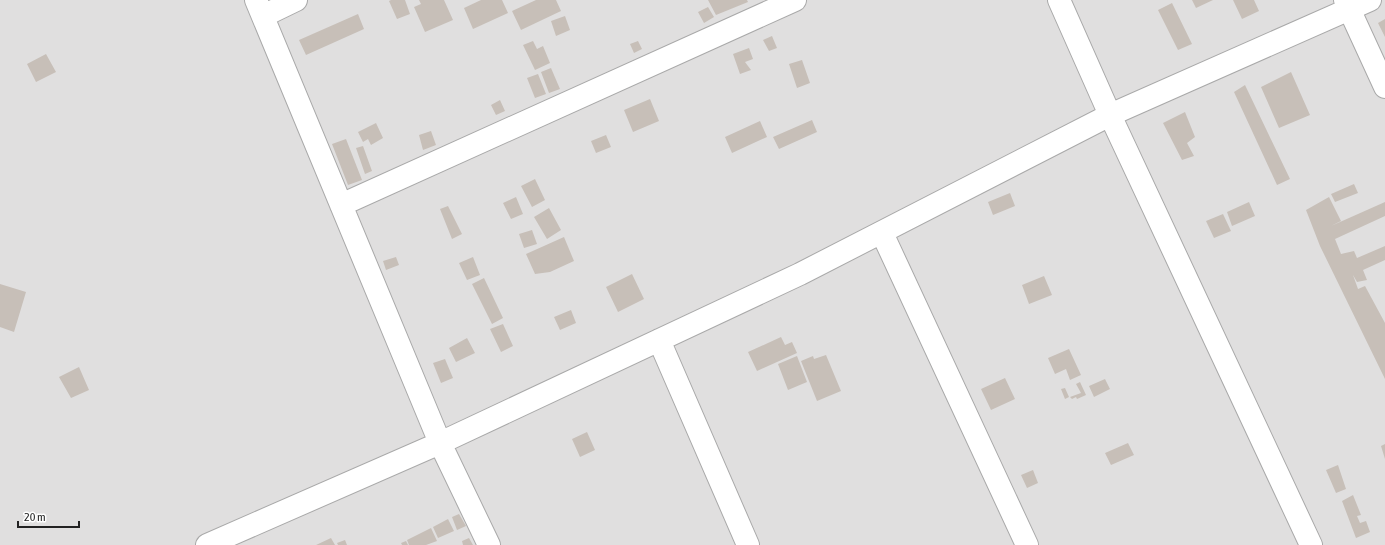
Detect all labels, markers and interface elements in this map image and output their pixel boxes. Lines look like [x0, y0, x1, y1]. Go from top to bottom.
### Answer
scale bar [18, 503, 79, 529]
text: 20 m [24, 510, 46, 524]

